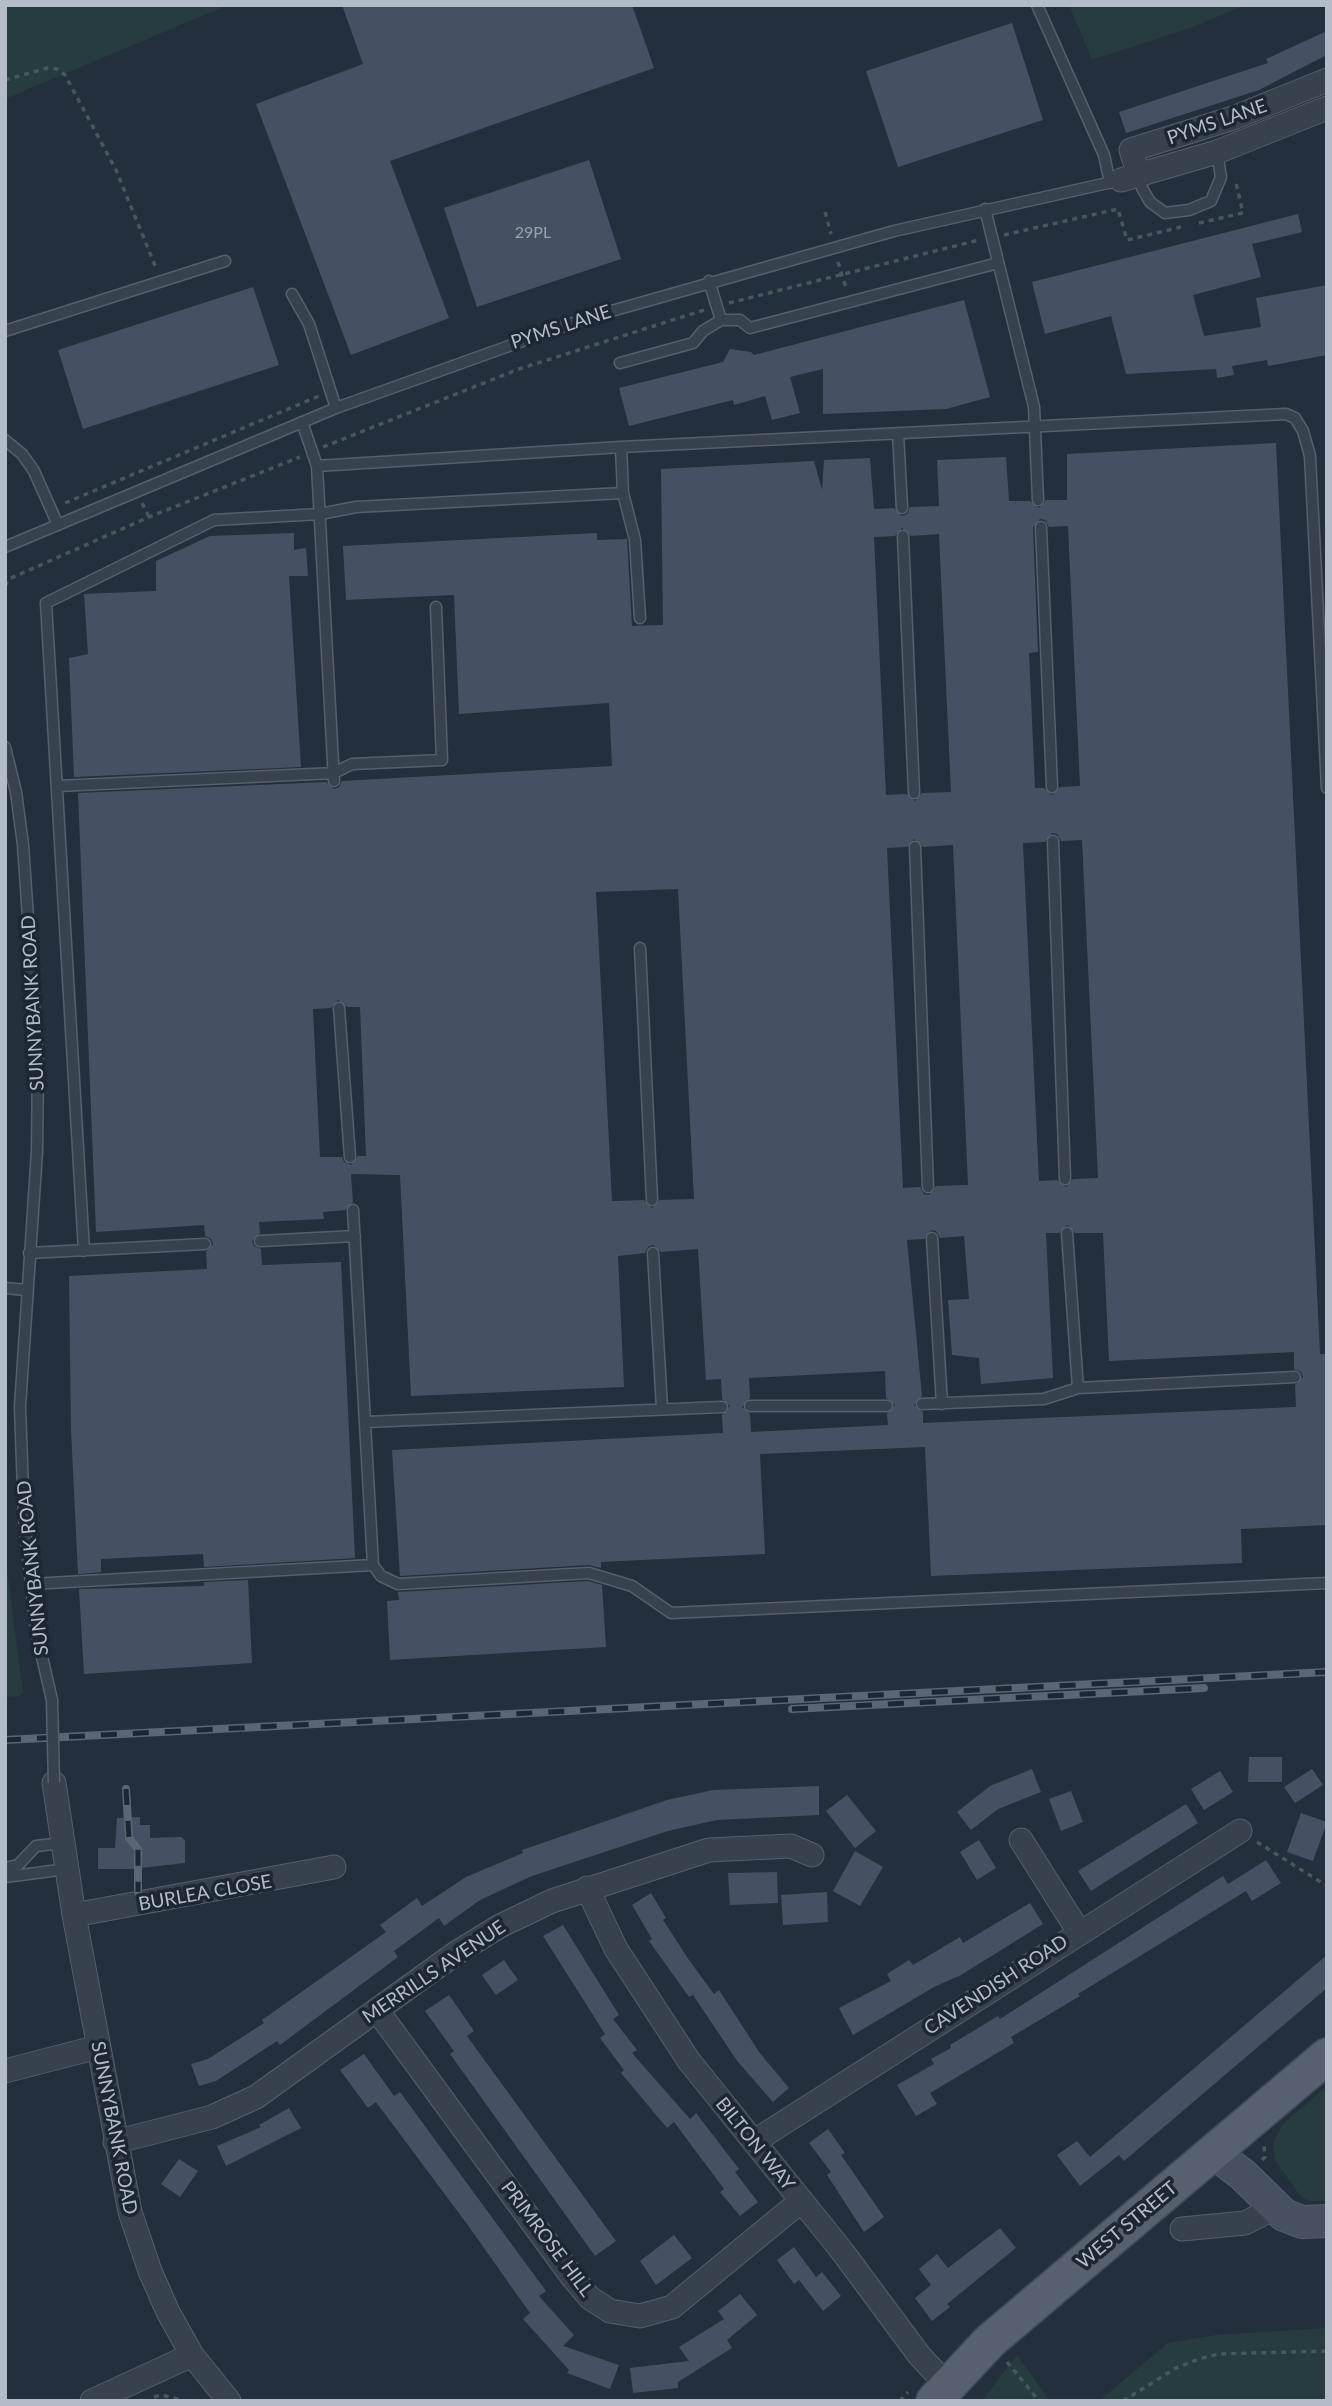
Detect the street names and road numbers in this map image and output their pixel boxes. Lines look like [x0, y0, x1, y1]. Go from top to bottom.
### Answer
street label: PYMS LANE [1164, 94, 1270, 150]
street label: PYMS LANE [508, 300, 614, 354]
street label: SUNNYBANK ROAD [17, 915, 49, 1091]
street label: SUNNYBANK ROAD [12, 1479, 54, 1657]
street label: BURLEA CLOSE [137, 1870, 273, 1916]
street label: MERRILLS AVENUE [358, 1916, 510, 2028]
street label: CAVENDISH ROAD [920, 1930, 1072, 2040]
street label: SUNNYBANK ROAD [86, 2039, 142, 2217]
street label: BILTON WAY [711, 2093, 799, 2195]
street label: PRIMROSE HILL [496, 2177, 598, 2301]
street label: WEST STREET [1072, 2177, 1182, 2273]

